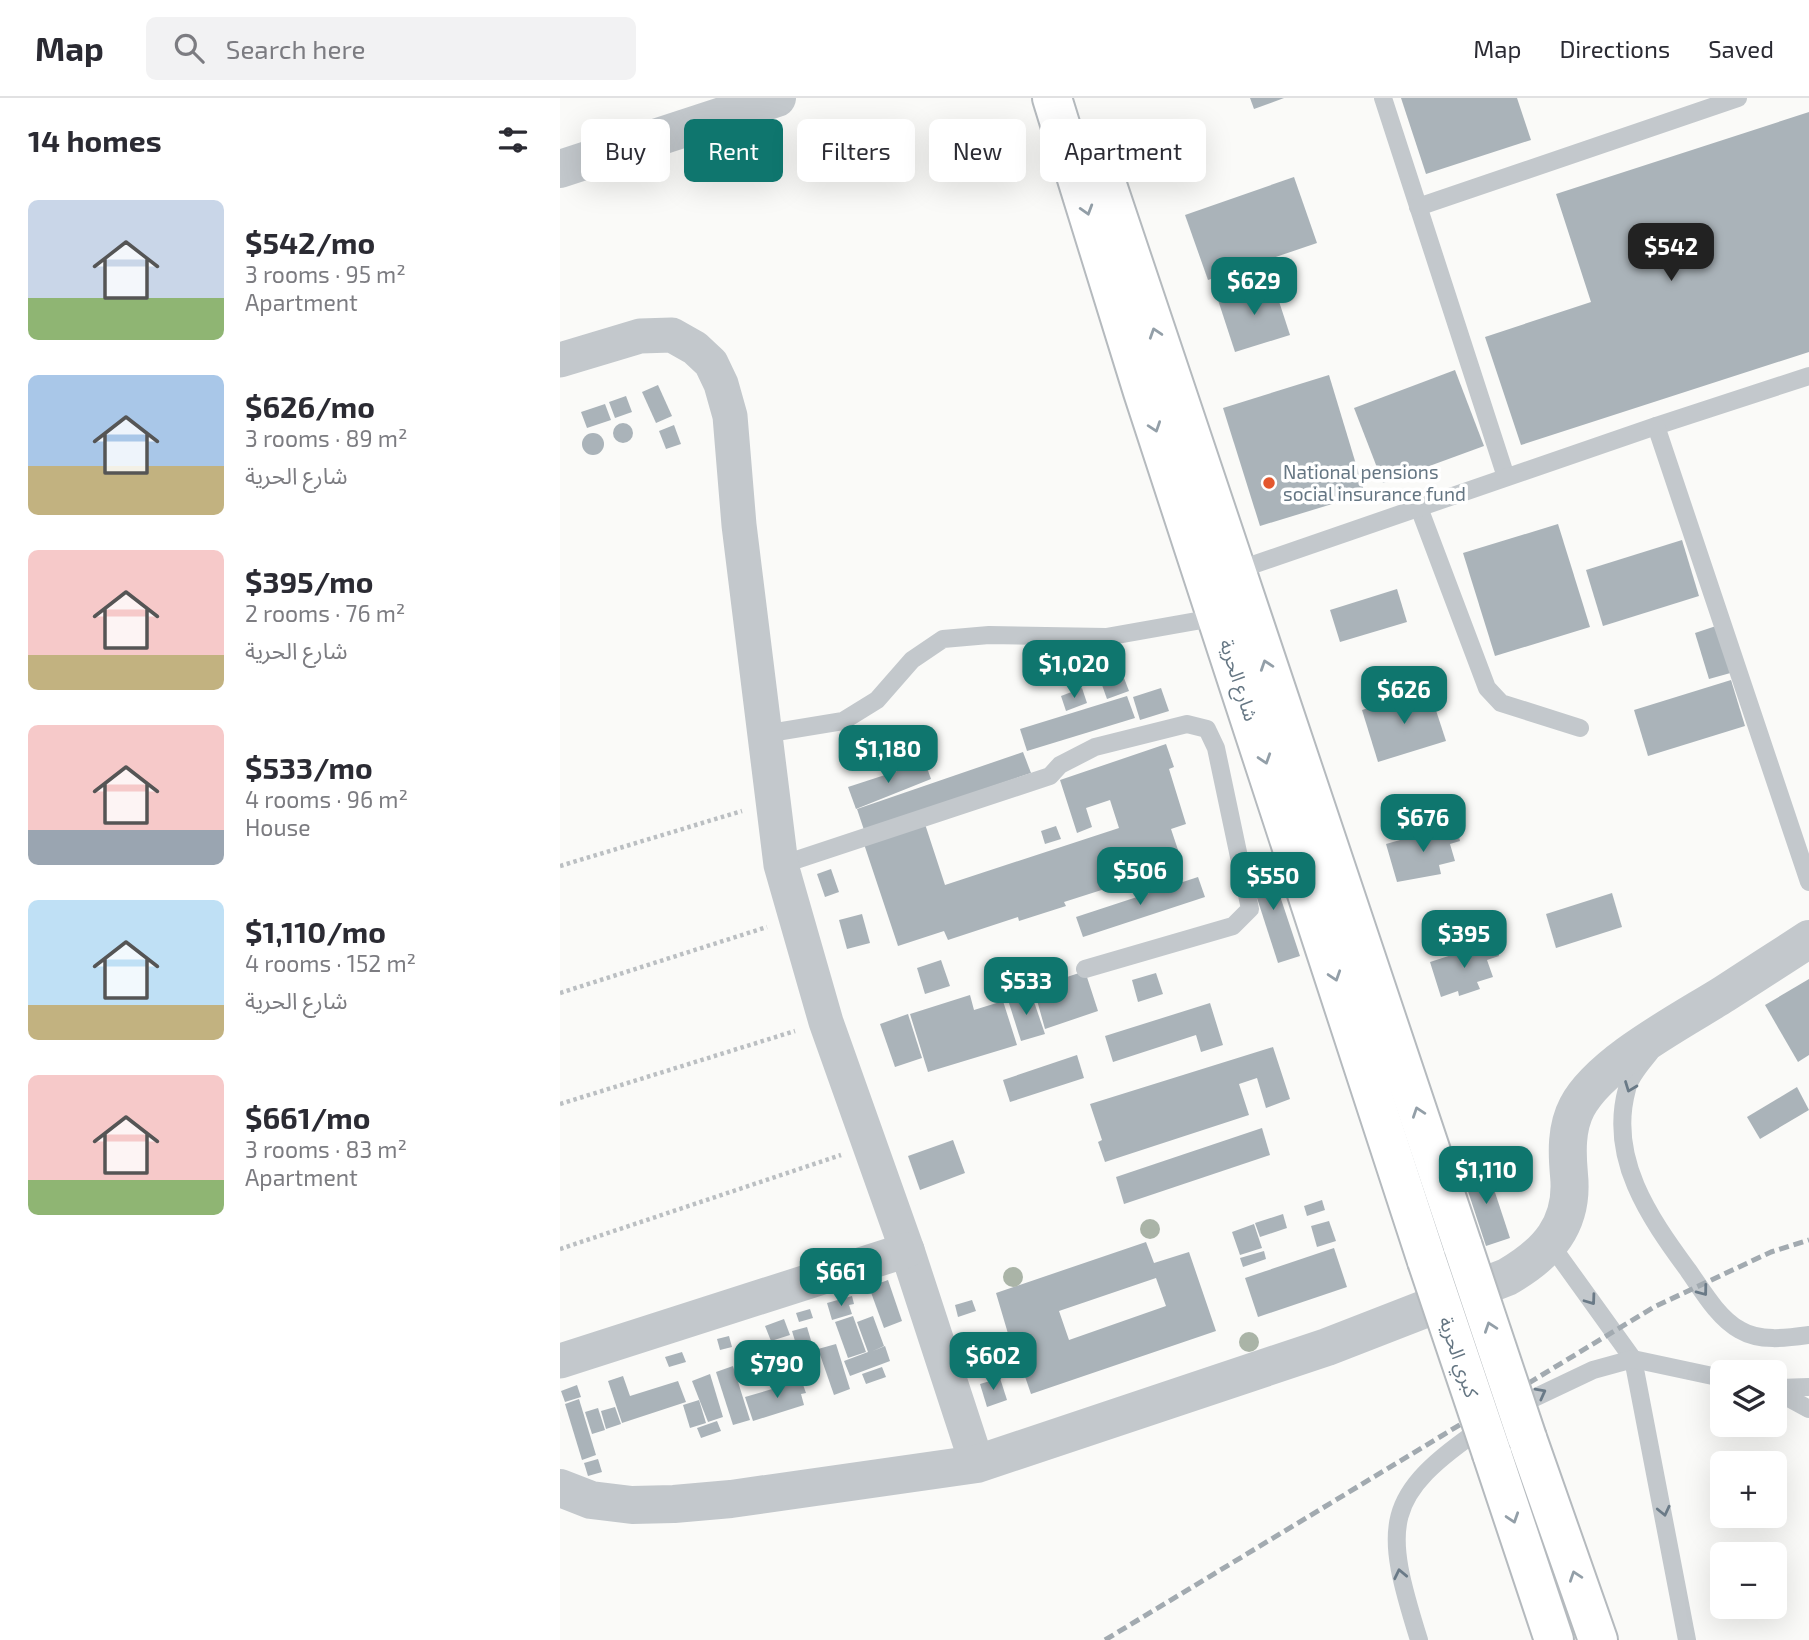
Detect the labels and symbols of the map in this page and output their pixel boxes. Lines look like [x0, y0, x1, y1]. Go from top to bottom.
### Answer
one-way arrow [1078, 204, 1093, 216]
pin: $542 [1630, 223, 1712, 283]
pin: $629 [1213, 258, 1295, 317]
one-way arrow [1149, 327, 1164, 339]
one-way arrow [1147, 421, 1161, 433]
place label: National pensions social insurance fund [1283, 460, 1466, 505]
marker: National pensions social insurance fund [1261, 475, 1277, 491]
street label: شارع الحرية [1213, 636, 1264, 725]
pin: $1,020 [1017, 640, 1131, 700]
one-way arrow [1260, 659, 1274, 671]
pin: $626 [1363, 666, 1445, 726]
pin: $1,180 [831, 726, 945, 785]
one-way arrow [1256, 753, 1271, 765]
pin: $676 [1382, 794, 1464, 854]
pin: $506 [1099, 848, 1181, 907]
pin: $550 [1232, 852, 1314, 912]
pin: $395 [1423, 910, 1505, 970]
pin: $533 [985, 958, 1067, 1017]
one-way arrow [1327, 969, 1341, 981]
one-way arrow [1624, 1080, 1638, 1092]
one-way arrow [1412, 1107, 1426, 1119]
pin: $1,110 [1429, 1146, 1543, 1206]
pin: $661 [800, 1248, 882, 1308]
one-way arrow [1694, 1283, 1707, 1296]
one-way arrow [1583, 1292, 1595, 1305]
street label: كبري الحرية [1431, 1313, 1484, 1403]
one-way arrow [1484, 1321, 1498, 1334]
pin: $602 [952, 1332, 1034, 1392]
pin: $790 [736, 1340, 818, 1400]
one-way arrow [1534, 1388, 1546, 1402]
one-way arrow [1656, 1505, 1671, 1517]
one-way arrow [1505, 1512, 1519, 1524]
one-way arrow [1394, 1568, 1409, 1580]
one-way arrow [1569, 1570, 1583, 1582]

